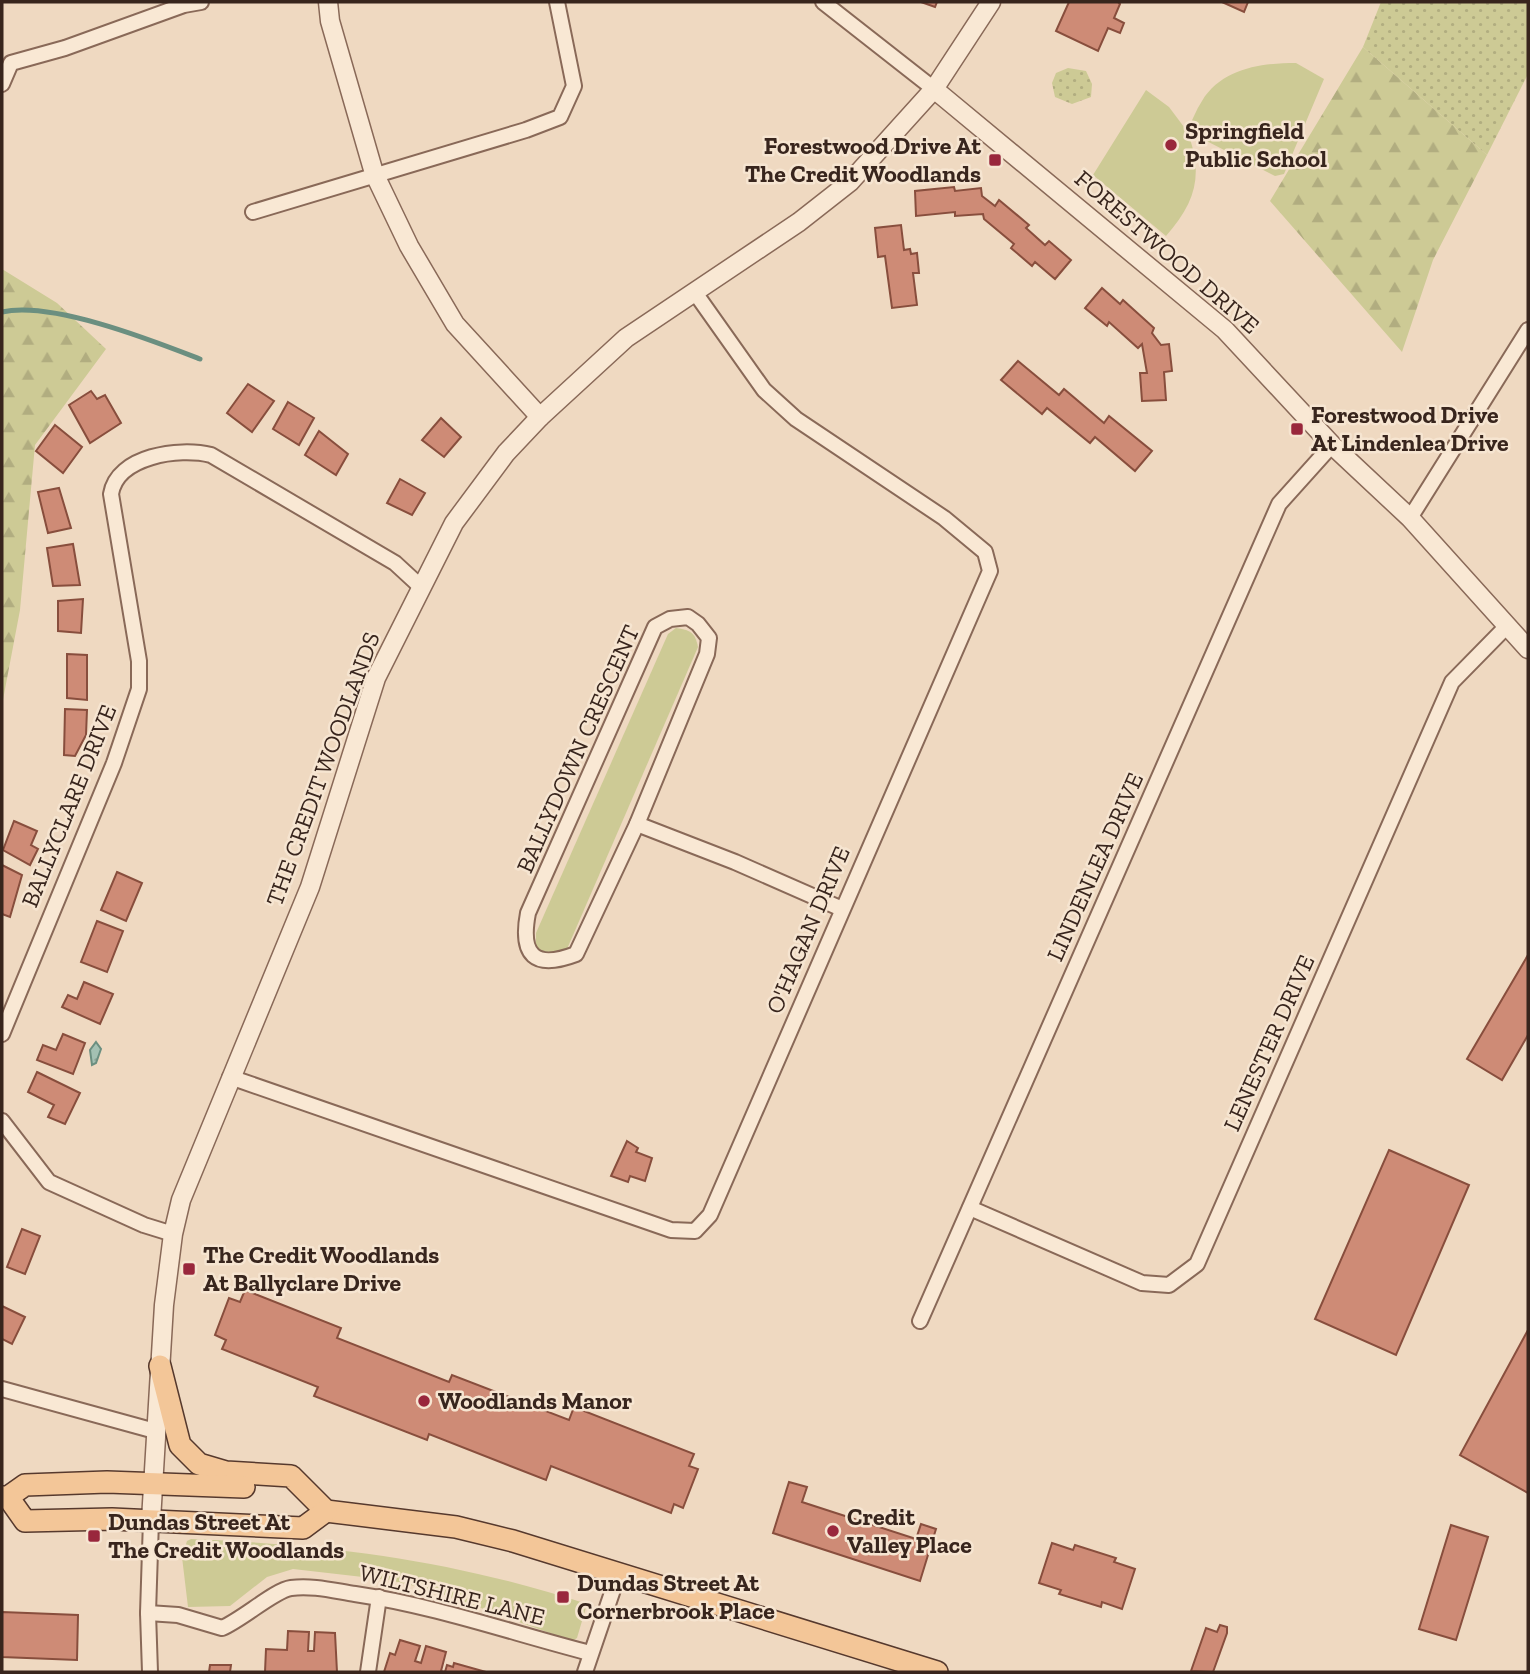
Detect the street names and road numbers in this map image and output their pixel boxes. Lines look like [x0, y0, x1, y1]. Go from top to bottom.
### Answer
street label: FORESTWOOD DRIVE [1069, 164, 1266, 340]
street label: BALLYDOWN CRESCENT [510, 620, 645, 877]
street label: THE CREDIT WOODLANDS [259, 628, 386, 910]
street label: BALLYCLARE DRIVE [15, 700, 122, 911]
street label: LINDENLEA DRIVE [1040, 768, 1149, 966]
street label: O'HAGAN DRIVE [759, 842, 856, 1018]
street label: LENESTER DRIVE [1217, 950, 1320, 1135]
street label: WILTSHIRE LANE [356, 1557, 548, 1632]

